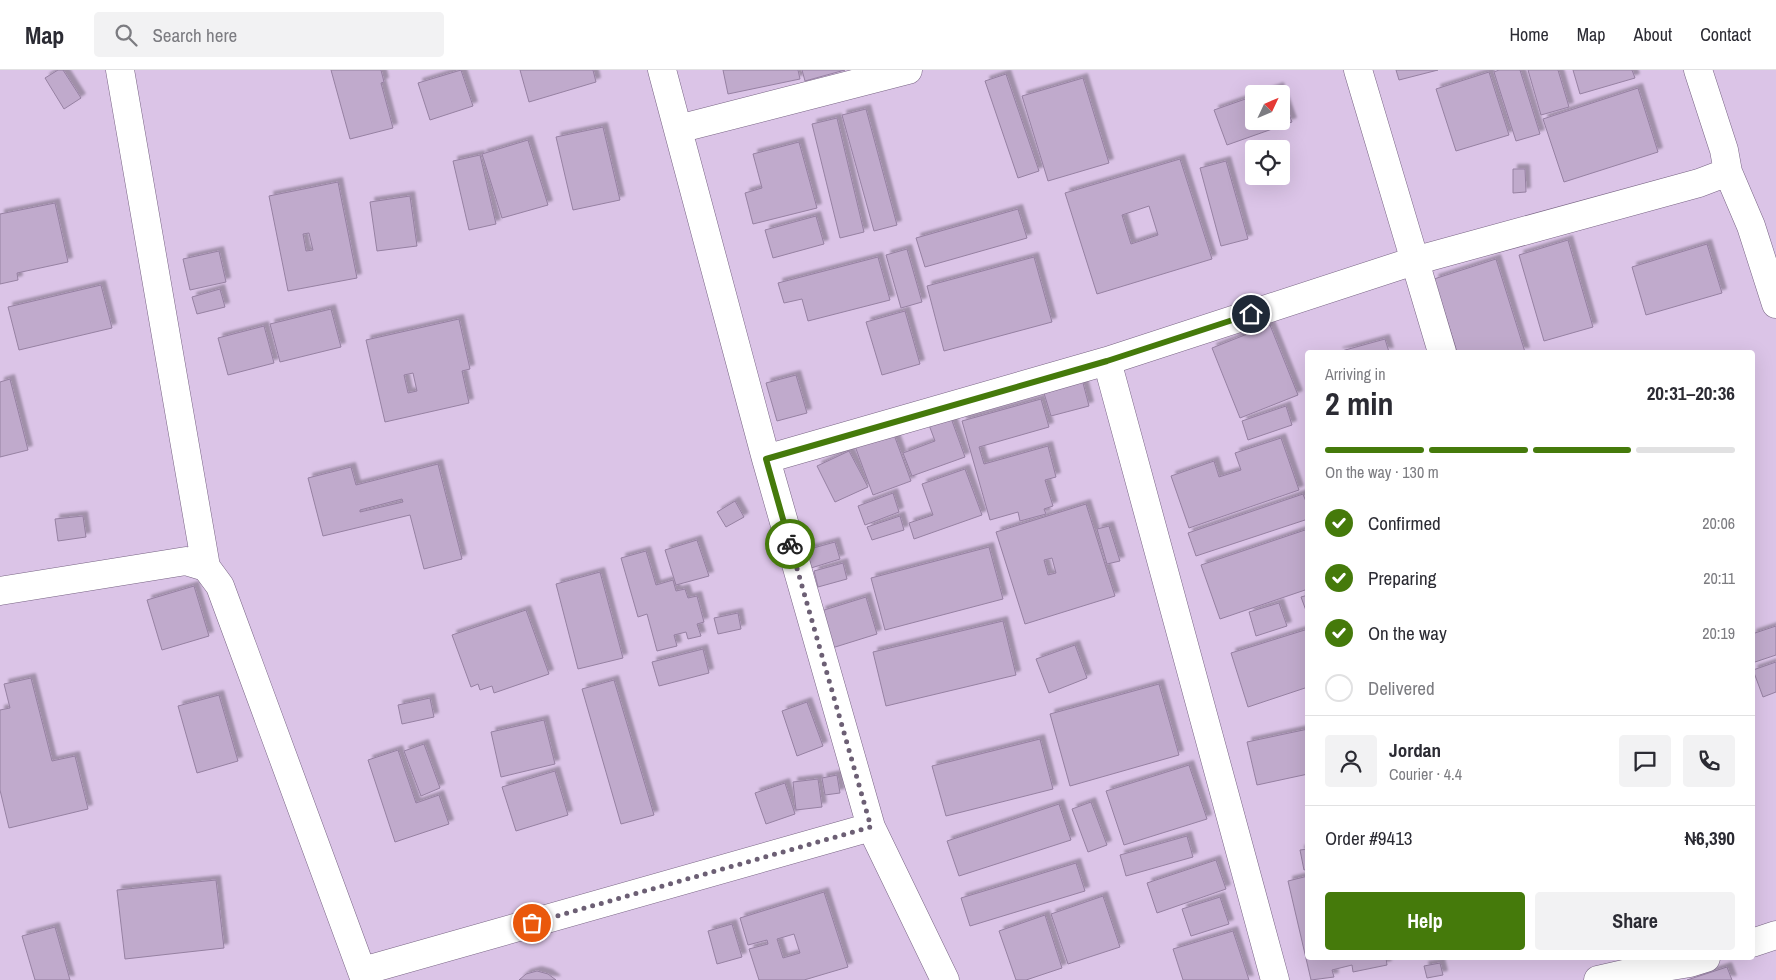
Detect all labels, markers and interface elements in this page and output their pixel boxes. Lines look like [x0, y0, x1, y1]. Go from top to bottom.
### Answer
search box [94, 12, 444, 57]
text: Map [25, 19, 64, 51]
icon: search [112, 21, 140, 49]
text: Search here [152, 22, 237, 48]
text: Home [1509, 22, 1549, 47]
text: Map [1577, 22, 1606, 47]
text: About [1634, 22, 1672, 47]
text: Contact [1700, 22, 1751, 47]
north arrow [1245, 85, 1290, 130]
map controls [1245, 85, 1290, 185]
button: locate [1245, 140, 1290, 185]
pin [1230, 293, 1272, 335]
icon: home [1237, 300, 1265, 328]
text: Arriving in [1325, 363, 1386, 385]
text: 20:31–20:36 [1647, 380, 1735, 406]
text: 2 min [1325, 382, 1394, 425]
text: On the way · 130 m [1325, 461, 1439, 483]
icon: check [1325, 509, 1353, 537]
text: Confirmed [1368, 510, 1441, 536]
text: 20:06 [1702, 512, 1735, 534]
courier [765, 519, 815, 569]
icon: bike [776, 530, 804, 558]
icon: check [1325, 564, 1353, 592]
text: Preparing [1368, 565, 1436, 591]
text: 20:11 [1703, 567, 1735, 589]
icon: check [1325, 619, 1353, 647]
text: On the way [1368, 620, 1447, 646]
text: 20:19 [1702, 622, 1735, 644]
text: Delivered [1368, 675, 1435, 701]
button: person [1325, 735, 1377, 787]
button: chat [1619, 735, 1671, 787]
button: phone [1683, 735, 1735, 787]
text: Jordan [1389, 737, 1441, 763]
text: Courier · 4.4 [1389, 763, 1462, 785]
text: Order #9413 [1325, 825, 1412, 851]
text: ₦6,390 [1685, 825, 1735, 851]
button: Help [1325, 892, 1525, 950]
button: Share [1535, 892, 1735, 950]
pin [511, 902, 553, 944]
icon: bag [518, 909, 546, 937]

